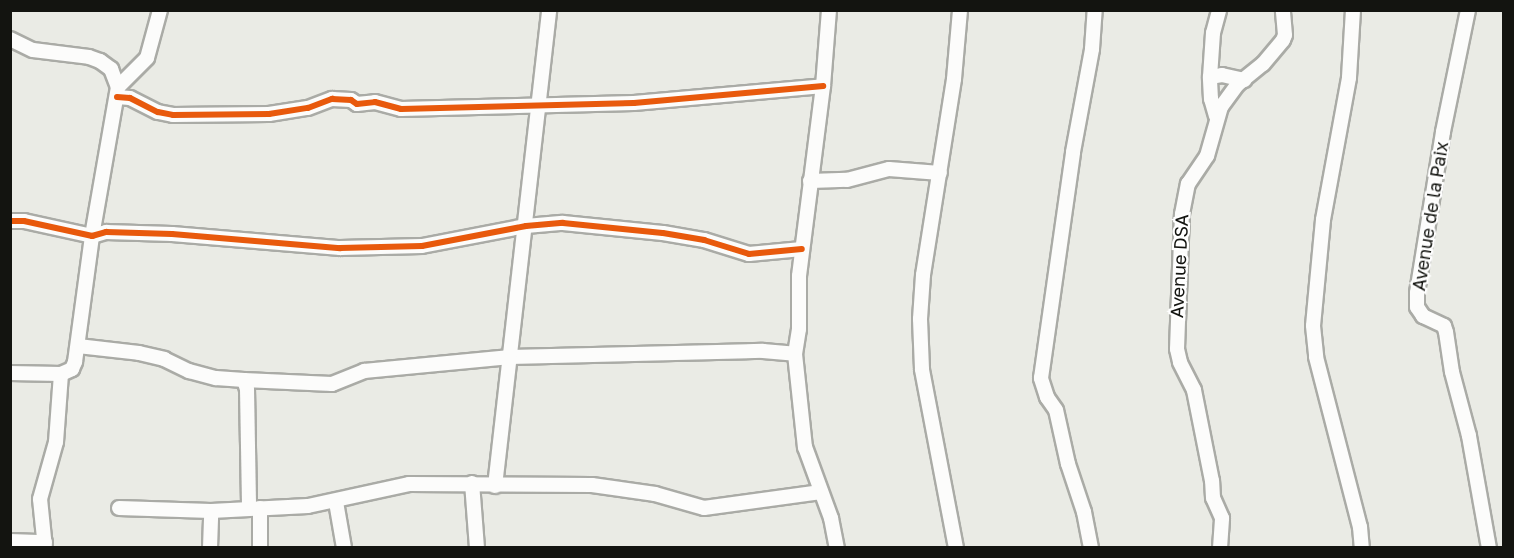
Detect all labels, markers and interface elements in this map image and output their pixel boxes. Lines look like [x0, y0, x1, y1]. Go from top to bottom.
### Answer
street label: Avenue de la Paix [1408, 140, 1452, 292]
street label: Avenue DSA [1165, 213, 1193, 319]

